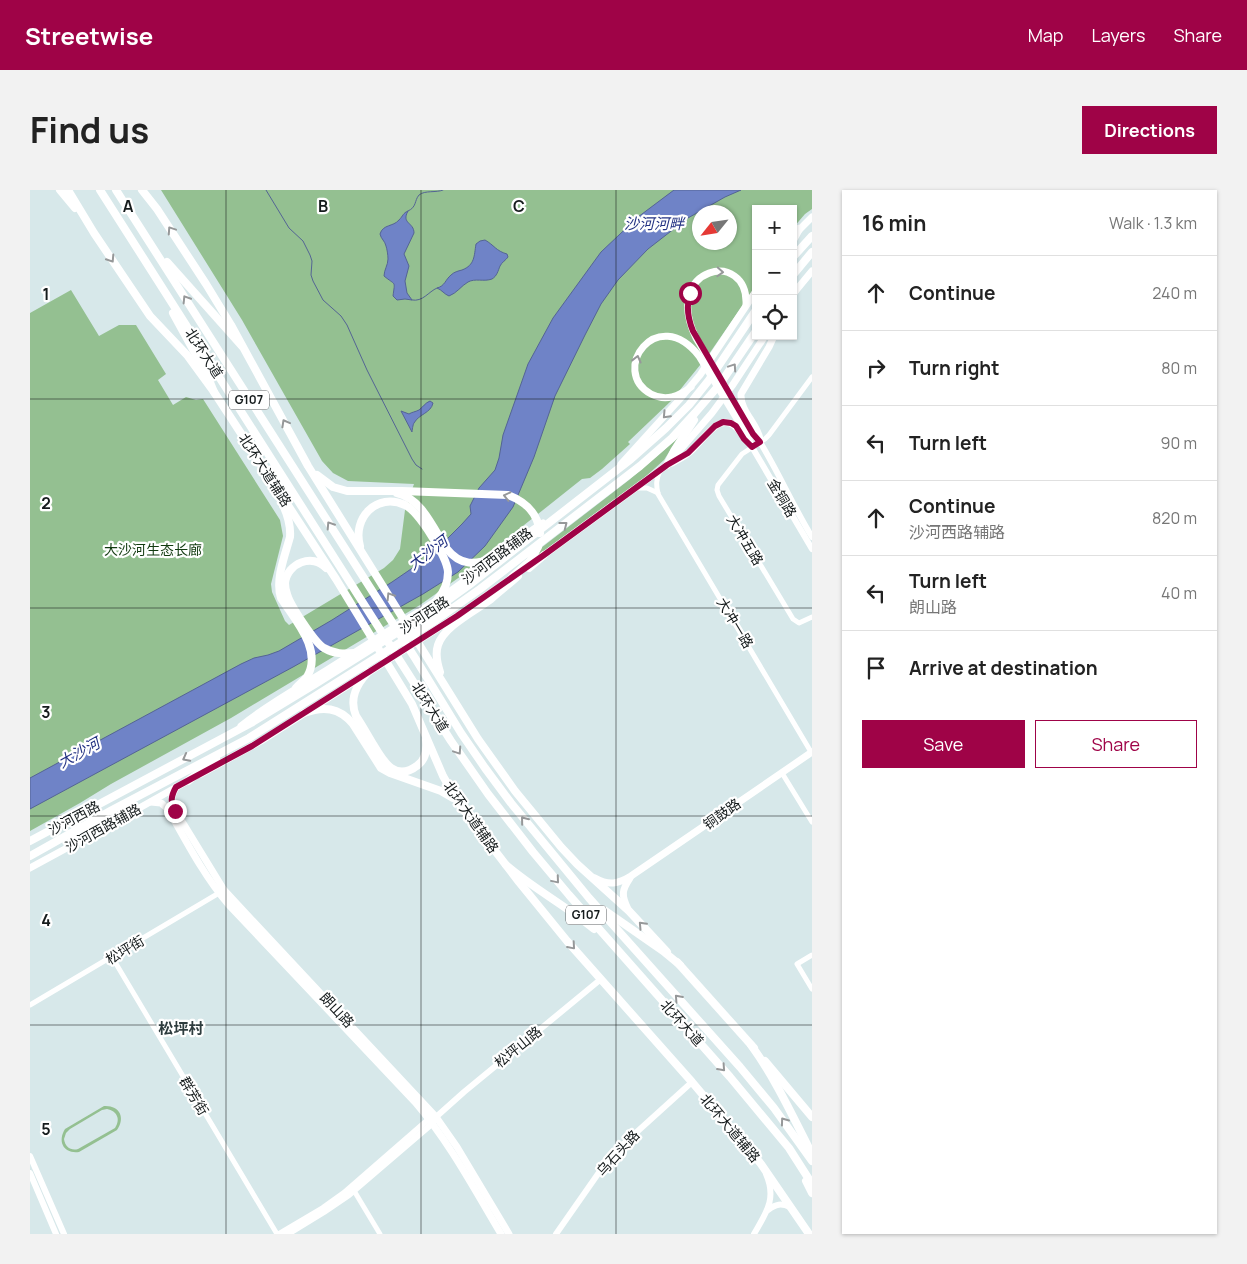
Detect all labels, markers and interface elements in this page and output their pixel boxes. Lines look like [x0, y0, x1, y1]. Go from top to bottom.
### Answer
text: Streetwise [25, 19, 153, 52]
text: Map [1028, 23, 1063, 47]
text: Layers [1091, 23, 1145, 47]
text: Share [1173, 23, 1222, 47]
text: Find us [30, 106, 149, 154]
button: Directions [1082, 106, 1217, 154]
text: A [123, 195, 134, 217]
text: B [318, 195, 328, 217]
text: C [513, 195, 525, 217]
north arrow [692, 205, 737, 250]
map controls [752, 205, 797, 340]
button: + [752, 205, 797, 250]
text: 16 min [862, 209, 926, 237]
text: Walk · 1.3 km [1109, 212, 1197, 234]
water label: 沙河河畔 [624, 213, 686, 234]
one-way arrow [168, 226, 177, 236]
button: − [752, 250, 797, 295]
one-way arrow [105, 253, 114, 263]
one-way arrow [716, 267, 724, 278]
icon: ahead [862, 279, 890, 307]
text: Continue [909, 280, 995, 306]
route start [679, 282, 702, 305]
text: 240 m [1152, 282, 1197, 304]
text: 1 [42, 283, 50, 305]
button: locate [752, 295, 797, 340]
one-way arrow [182, 296, 192, 305]
street label: 北环大道 [181, 324, 228, 381]
icon: right [862, 354, 890, 382]
text: Turn right [909, 355, 999, 381]
one-way arrow [632, 356, 642, 364]
text: 80 m [1161, 357, 1197, 379]
one-way arrow [726, 363, 736, 372]
road number: G107 [229, 390, 269, 410]
one-way arrow [663, 410, 672, 419]
one-way arrow [281, 420, 291, 429]
street label: 北环大道辅路 [235, 429, 296, 510]
icon: left [862, 429, 890, 457]
text: Turn left [909, 430, 987, 456]
text: 90 m [1161, 432, 1197, 454]
street label: 金铜路 [763, 475, 801, 521]
one-way arrow [503, 491, 512, 502]
text: 2 [41, 492, 51, 514]
text: Continue [909, 493, 995, 519]
icon: ahead [862, 504, 890, 532]
text: 820 m [1152, 507, 1197, 529]
street label: 大冲五路 [723, 511, 768, 569]
one-way arrow [326, 521, 336, 530]
text: 沙河西路辅路 [909, 521, 1005, 543]
one-way arrow [558, 522, 568, 531]
street label: 沙河西路辅路 [457, 523, 536, 588]
water label: 大沙河 [403, 529, 454, 575]
park label: 大沙河生态长廊 [104, 540, 202, 559]
text: Turn left [909, 568, 987, 594]
icon: left [862, 579, 890, 607]
text: 40 m [1161, 582, 1197, 604]
street label: 沙河西路 [395, 591, 452, 638]
one-way arrow [386, 592, 396, 601]
street label: 大冲一路 [713, 594, 758, 652]
text: 朗山路 [909, 596, 957, 618]
icon: arrive [862, 654, 890, 682]
text: Arrive at destination [909, 655, 1098, 681]
street label: 北环大道 [408, 678, 453, 736]
text: 3 [41, 701, 51, 723]
button: Save [862, 720, 1025, 768]
button: Share [1035, 720, 1197, 768]
water label: 大沙河 [54, 731, 106, 773]
one-way arrow [452, 745, 461, 755]
one-way arrow [182, 752, 191, 762]
street label: 北环大道辅路 [440, 777, 503, 857]
street label: 铜鼓路 [699, 794, 744, 833]
street label: 沙河西路 [45, 796, 103, 839]
street label: 沙河西路辅路 [61, 799, 144, 856]
route end [164, 800, 187, 823]
one-way arrow [522, 817, 530, 826]
one-way arrow [551, 875, 560, 884]
road number: G107 [566, 906, 606, 924]
text: 4 [41, 909, 51, 931]
one-way arrow [639, 922, 648, 931]
street label: 松坪街 [102, 931, 148, 969]
one-way arrow [566, 940, 575, 949]
street label: 朗山路 [316, 988, 359, 1031]
one-way arrow [675, 994, 684, 1003]
street label: 北环大道 [657, 996, 708, 1050]
district label: 松坪村 [158, 1018, 204, 1039]
street label: 松坪山路 [490, 1022, 545, 1072]
one-way arrow [716, 1062, 725, 1071]
street label: 群芳街 [175, 1073, 213, 1119]
street label: 北环大道辅路 [696, 1089, 765, 1166]
one-way arrow [781, 1117, 790, 1127]
text: 5 [41, 1118, 51, 1140]
street label: 乌石头路 [592, 1126, 643, 1180]

